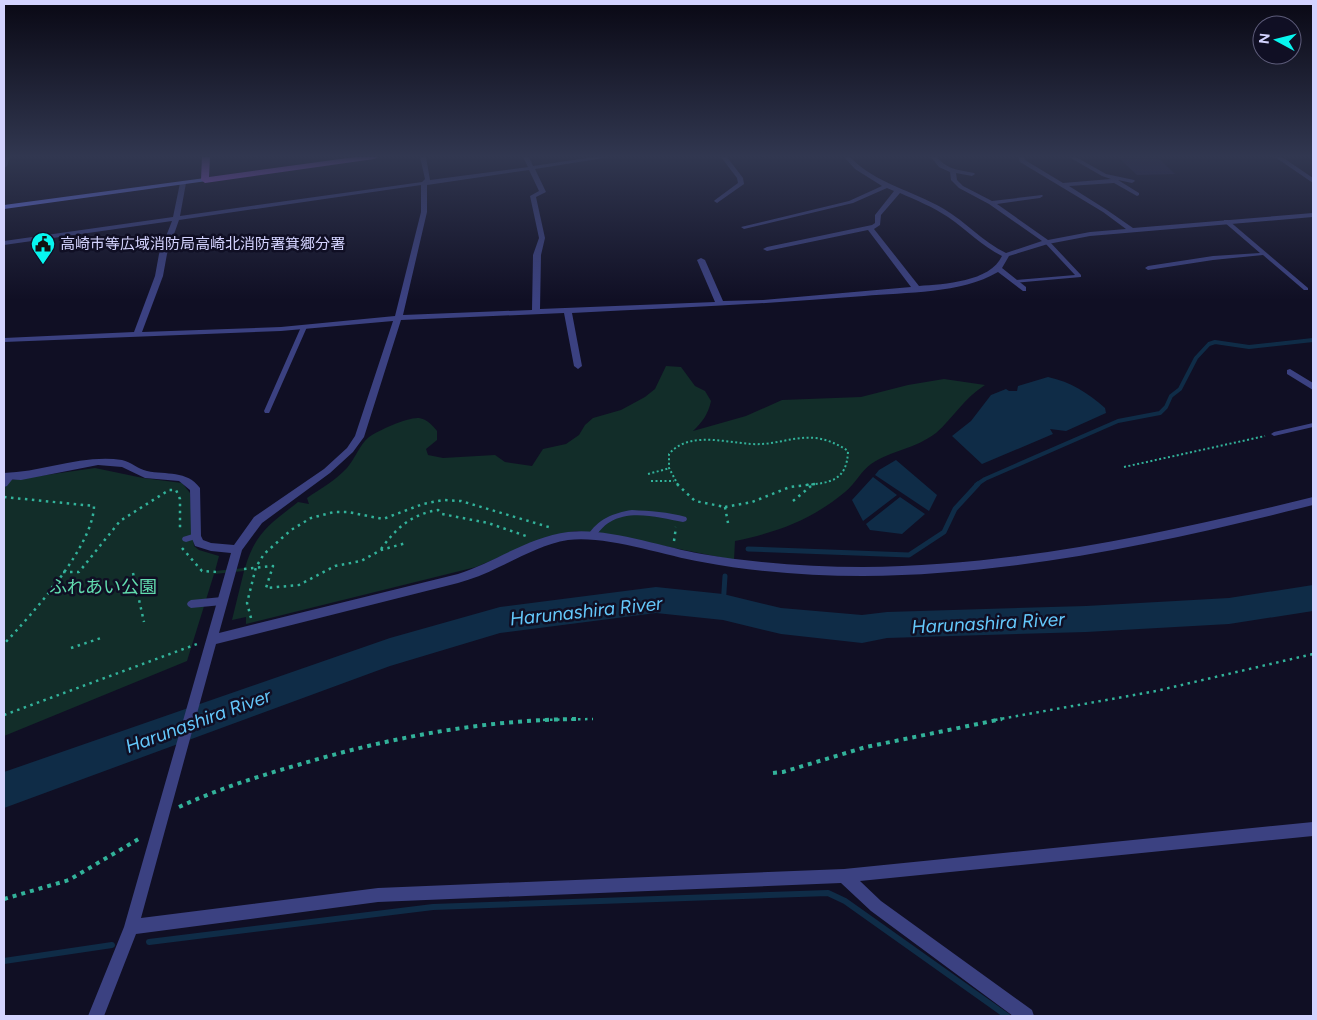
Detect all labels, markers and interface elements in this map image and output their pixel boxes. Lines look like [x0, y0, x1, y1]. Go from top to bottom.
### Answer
north arrow [1252, 15, 1302, 65]
text: N [1255, 32, 1274, 45]
public building icon: 高崎市等広域消防局高崎北消防署箕郷分署 [30, 231, 56, 265]
place label: 高崎市等広域消防局高崎北消防署箕郷分署 [60, 235, 345, 253]
park label: ふれあい公園 [49, 576, 157, 598]
water label: Harunashira River [509, 591, 664, 630]
water label: Harunashira River [911, 607, 1066, 638]
water label: Harunashira River [122, 684, 274, 758]

